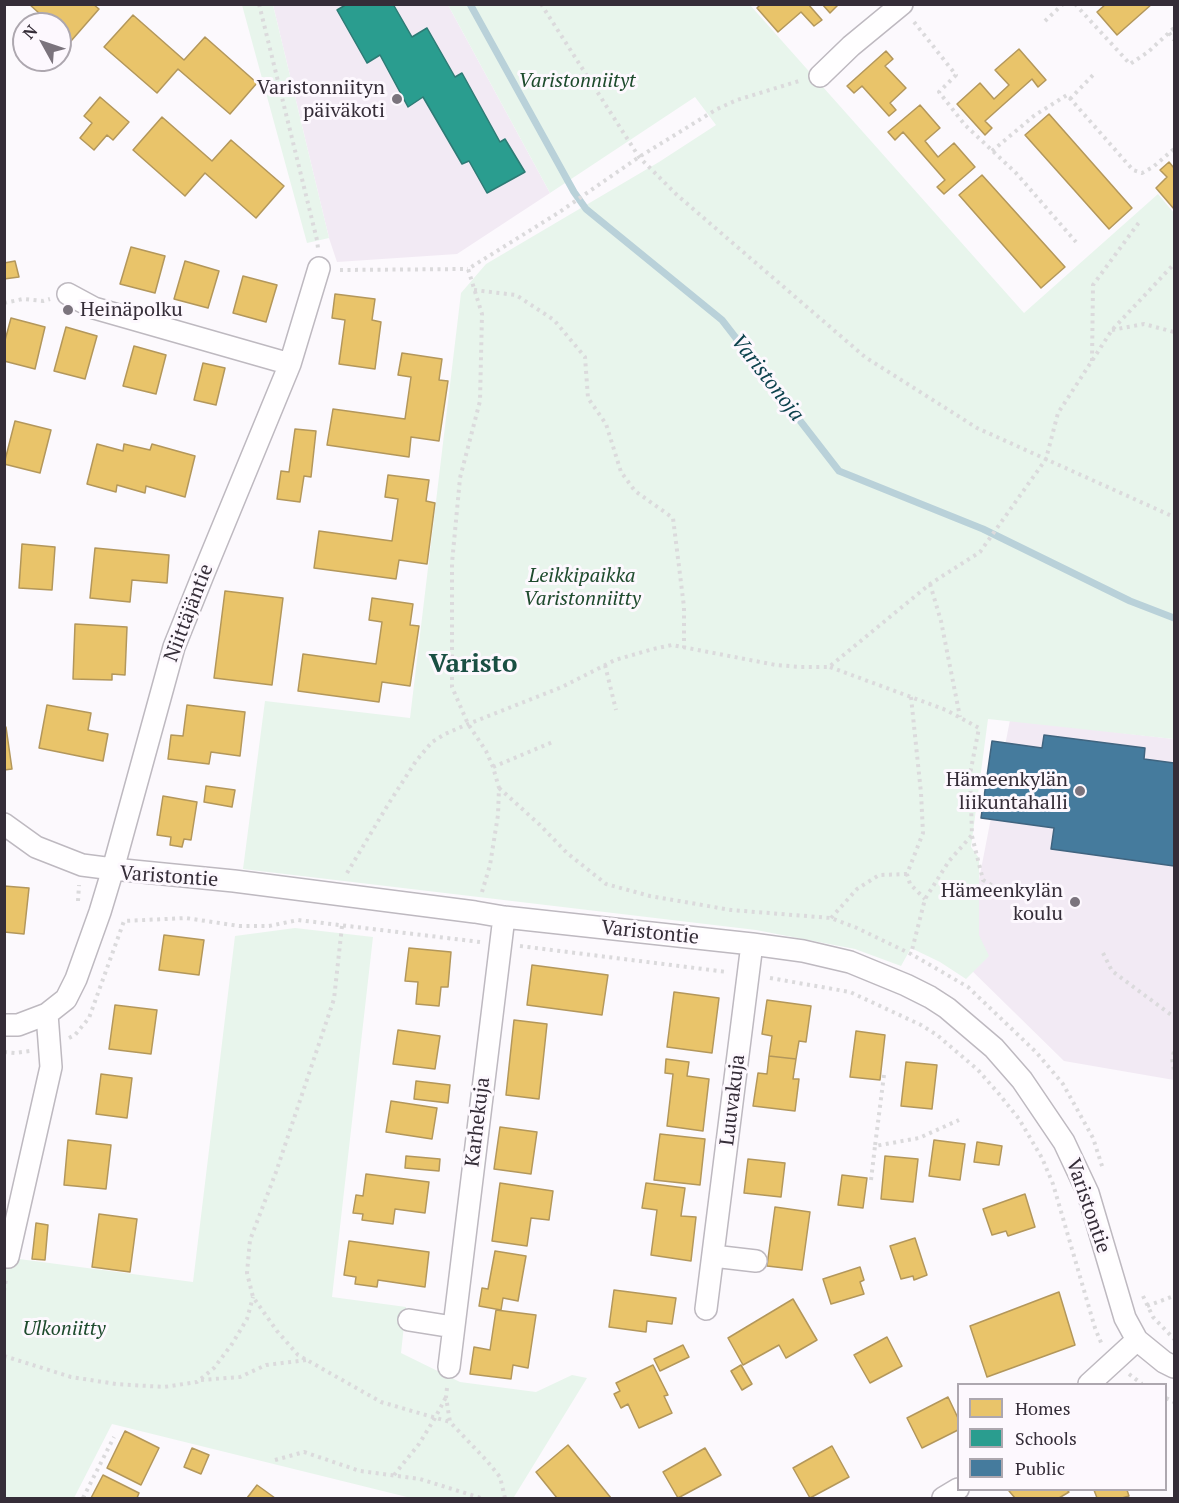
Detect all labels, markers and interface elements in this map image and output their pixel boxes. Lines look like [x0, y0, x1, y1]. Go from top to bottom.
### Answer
north arrow [12, 12, 72, 72]
text: N [17, 20, 42, 43]
park label: Varistonniityt [518, 69, 636, 93]
place label: Varistonniityn päiväkoti [257, 76, 385, 123]
marker: Varistonniityn päiväkoti [390, 92, 404, 106]
place label: Heinäpolku [80, 298, 183, 322]
marker: Heinäpolku [61, 303, 75, 317]
water label: Varistonoja [725, 329, 809, 427]
street label: Niittäjäntie [159, 561, 219, 665]
park label: Leikkipaikka Varistonniitty [523, 564, 641, 611]
district label: Varisto [429, 649, 517, 681]
place label: Hämeenkylän liikuntahalli [946, 768, 1068, 815]
marker: Hämeenkylän liikuntahalli [1073, 784, 1087, 798]
street label: Varistontie [119, 862, 219, 892]
place label: Hämeenkylän koulu [941, 879, 1063, 926]
marker: Hämeenkylän koulu [1068, 895, 1082, 909]
street label: Varistontie [600, 916, 700, 950]
street label: Luuvakuja [715, 1053, 751, 1147]
street label: Karhekuja [461, 1076, 495, 1168]
street label: Varistontie [1061, 1156, 1115, 1256]
park label: Ulkoniitty [22, 1317, 106, 1341]
legend [957, 1383, 1167, 1491]
text: Homes [1015, 1396, 1070, 1420]
text: Schools [1015, 1426, 1077, 1450]
text: Public [1015, 1456, 1065, 1480]

